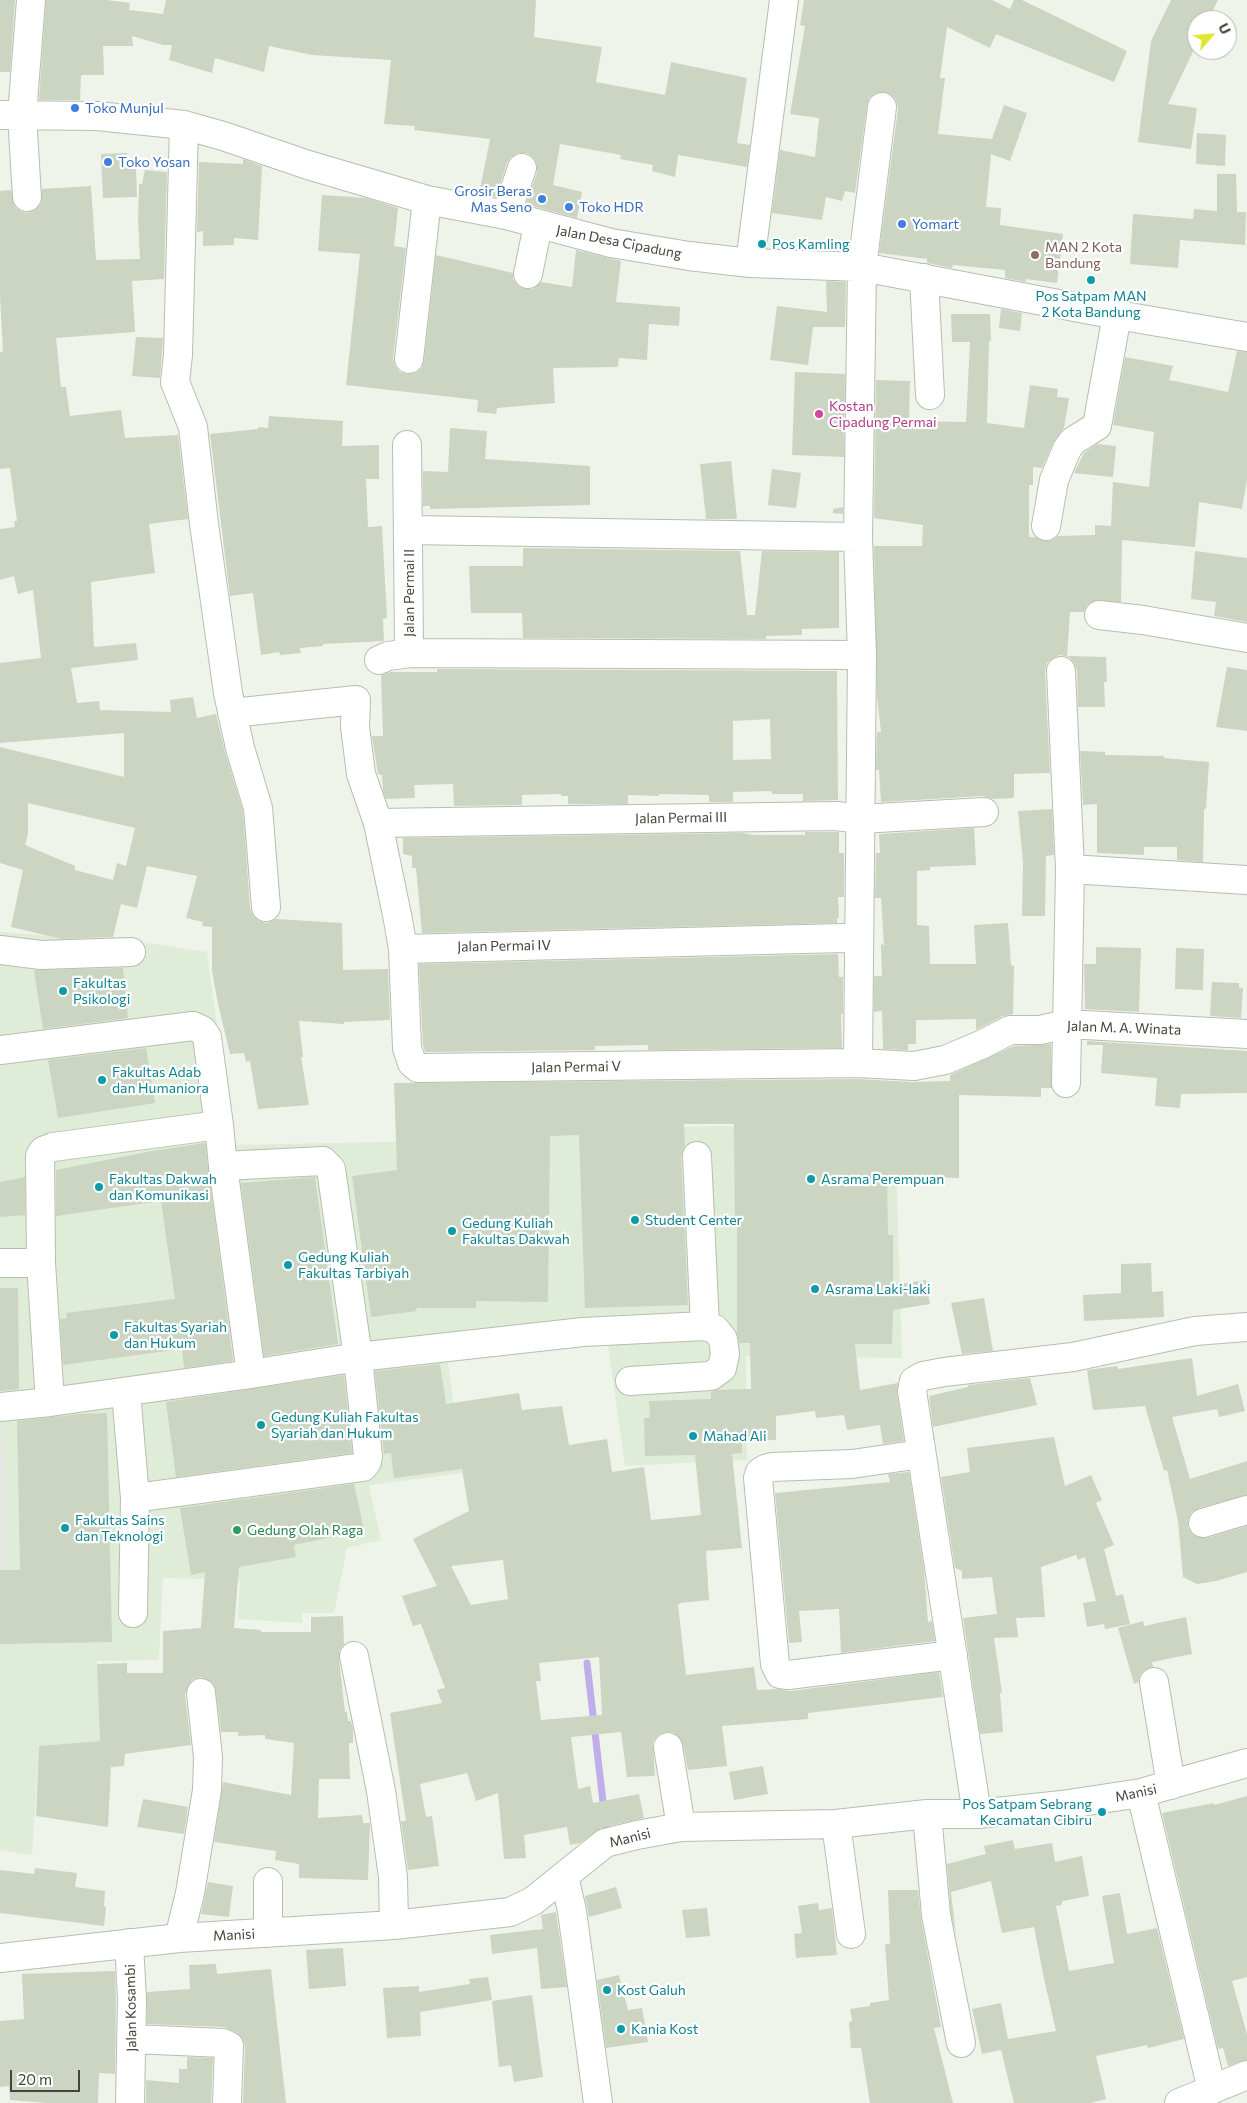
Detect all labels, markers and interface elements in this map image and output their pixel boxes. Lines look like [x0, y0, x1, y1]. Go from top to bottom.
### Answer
north arrow [1187, 10, 1237, 60]
text: U [1215, 20, 1235, 37]
place label: Toko Munjul [85, 100, 164, 116]
marker: Toko Munjul [69, 102, 81, 114]
place label: Toko Yosan [118, 154, 190, 170]
marker: Toko Yosan [102, 156, 114, 168]
place label: Grosir Beras Mas Seno [454, 183, 532, 216]
marker: Grosir Beras Mas Seno [536, 193, 548, 205]
place label: Toko HDR [579, 199, 644, 215]
marker: Toko HDR [563, 201, 575, 213]
place label: Yomart [912, 216, 959, 232]
marker: Yomart [896, 218, 908, 230]
street label: Jalan Desa Cipadung [555, 222, 683, 262]
place label: Pos Kamling [772, 236, 850, 252]
marker: Pos Kamling [756, 238, 768, 250]
place label: MAN 2 Kota Bandung [1045, 239, 1122, 272]
marker: MAN 2 Kota Bandung [1029, 249, 1041, 261]
marker: Pos Satpam MAN 2 Kota Bandung [1085, 274, 1097, 286]
place label: Pos Satpam MAN 2 Kota Bandung [1035, 288, 1147, 321]
place label: Kostan Cipadung Permai [829, 398, 937, 431]
marker: Kostan Cipadung Permai [813, 408, 825, 420]
street label: Jalan Permai II [401, 549, 417, 637]
street label: Jalan Permai III [635, 809, 727, 827]
street label: Jalan Permai IV [457, 937, 551, 955]
place label: Fakultas Psikologi [73, 975, 130, 1008]
marker: Fakultas Psikologi [57, 985, 69, 997]
street label: Jalan M. A. Winata [1067, 1018, 1181, 1038]
street label: Jalan Permai V [531, 1058, 621, 1076]
place label: Fakultas Adab dan Humaniora [112, 1064, 209, 1096]
marker: Fakultas Adab dan Humaniora [96, 1074, 108, 1086]
place label: Fakultas Dakwah dan Komunikasi [109, 1171, 217, 1204]
place label: Asrama Perempuan [821, 1171, 944, 1187]
marker: Asrama Perempuan [805, 1173, 817, 1185]
marker: Fakultas Dakwah dan Komunikasi [93, 1181, 105, 1193]
place label: Student Center [645, 1212, 742, 1228]
marker: Student Center [629, 1214, 641, 1226]
place label: Gedung Kuliah Fakultas Dakwah [462, 1215, 570, 1248]
marker: Gedung Kuliah Fakultas Dakwah [446, 1225, 458, 1237]
place label: Gedung Kuliah Fakultas Tarbiyah [298, 1249, 409, 1282]
marker: Gedung Kuliah Fakultas Tarbiyah [282, 1259, 294, 1271]
place label: Asrama Laki-laki [825, 1281, 931, 1297]
marker: Asrama Laki-laki [809, 1283, 821, 1295]
place label: Fakultas Syariah dan Hukum [124, 1319, 227, 1351]
marker: Fakultas Syariah dan Hukum [108, 1329, 120, 1341]
place label: Gedung Kuliah Fakultas Syariah dan Hukum [271, 1409, 419, 1441]
marker: Gedung Kuliah Fakultas Syariah dan Hukum [255, 1419, 267, 1431]
place label: Mahad Ali [703, 1428, 767, 1444]
marker: Mahad Ali [687, 1430, 699, 1442]
place label: Fakultas Sains dan Teknologi [75, 1512, 165, 1544]
marker: Fakultas Sains dan Teknologi [59, 1522, 71, 1534]
place label: Gedung Olah Raga [247, 1522, 363, 1538]
marker: Gedung Olah Raga [231, 1524, 243, 1536]
street label: Manisi [1114, 1780, 1158, 1806]
place label: Pos Satpam Sebrang Kecamatan Cibiru [962, 1796, 1092, 1828]
marker: Pos Satpam Sebrang Kecamatan Cibiru [1096, 1806, 1108, 1818]
street label: Manisi [608, 1825, 652, 1851]
street label: Manisi [213, 1926, 255, 1944]
street label: Jalan Kosambi [122, 1964, 140, 2052]
place label: Kost Galuh [617, 1982, 686, 1998]
marker: Kost Galuh [601, 1984, 613, 1996]
place label: Kania Kost [631, 2021, 699, 2037]
marker: Kania Kost [615, 2023, 627, 2035]
scale bar [12, 2060, 82, 2092]
text: 20 m [18, 2070, 52, 2088]

